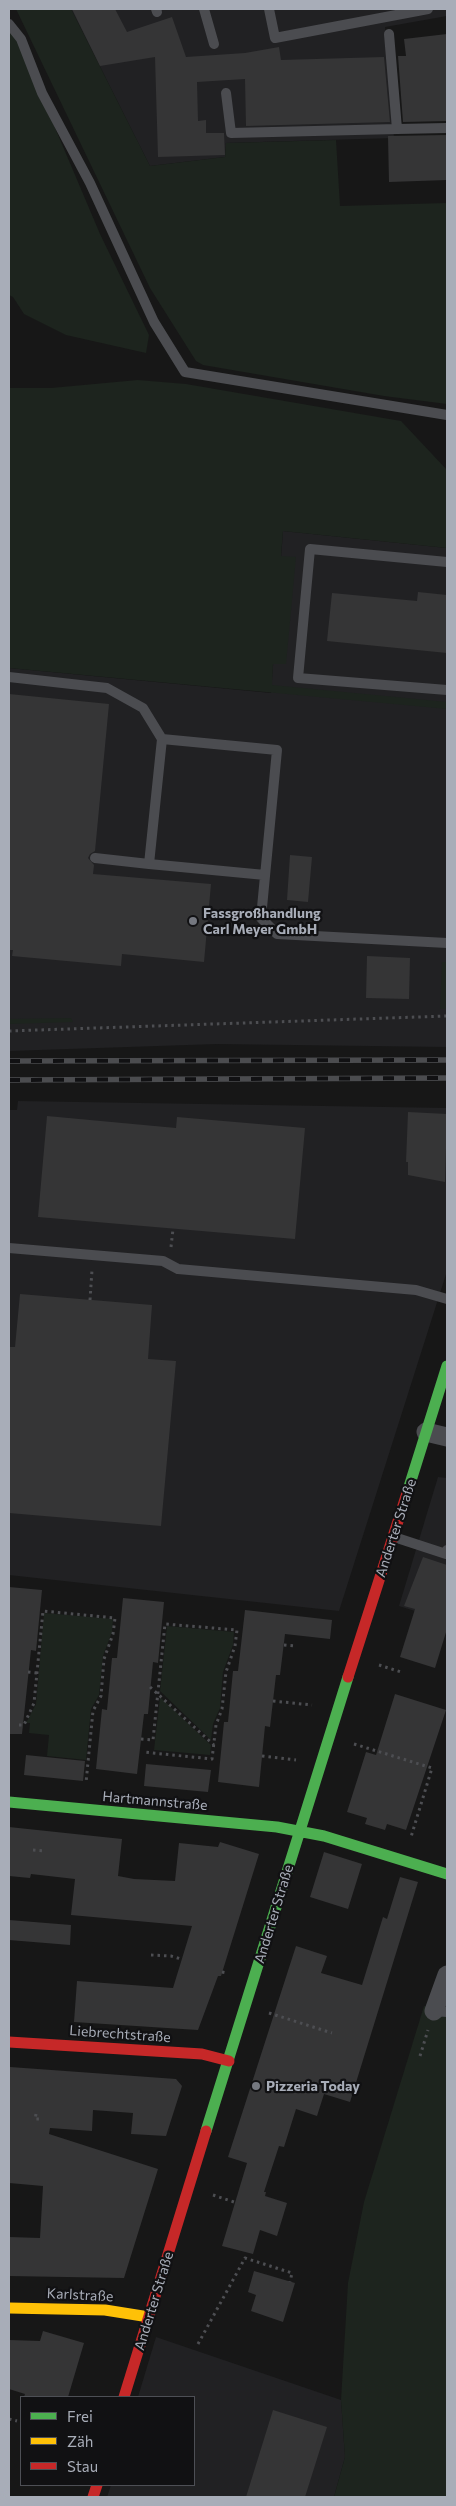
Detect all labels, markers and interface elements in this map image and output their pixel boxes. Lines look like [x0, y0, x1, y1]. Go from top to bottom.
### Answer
place label: Fassgroßhandlung Carl Meyer GmbH [203, 905, 321, 938]
marker: Fassgroßhandlung Carl Meyer GmbH [187, 915, 199, 927]
street label: Anderter Straße [372, 1477, 420, 1579]
street label: Hartmannstraße [102, 1788, 208, 1814]
street label: Anderter Straße [251, 1863, 297, 1965]
street label: Liebrechtstraße [69, 2022, 171, 2046]
place label: Pizzeria Today [266, 2078, 360, 2094]
marker: Pizzeria Today [250, 2080, 262, 2092]
street label: Anderter Straße [131, 2250, 177, 2352]
street label: Karlstraße [46, 2285, 114, 2305]
legend [20, 2396, 195, 2486]
text: Frei [67, 2407, 93, 2425]
text: Zäh [67, 2432, 93, 2450]
text: Stau [67, 2457, 98, 2475]

